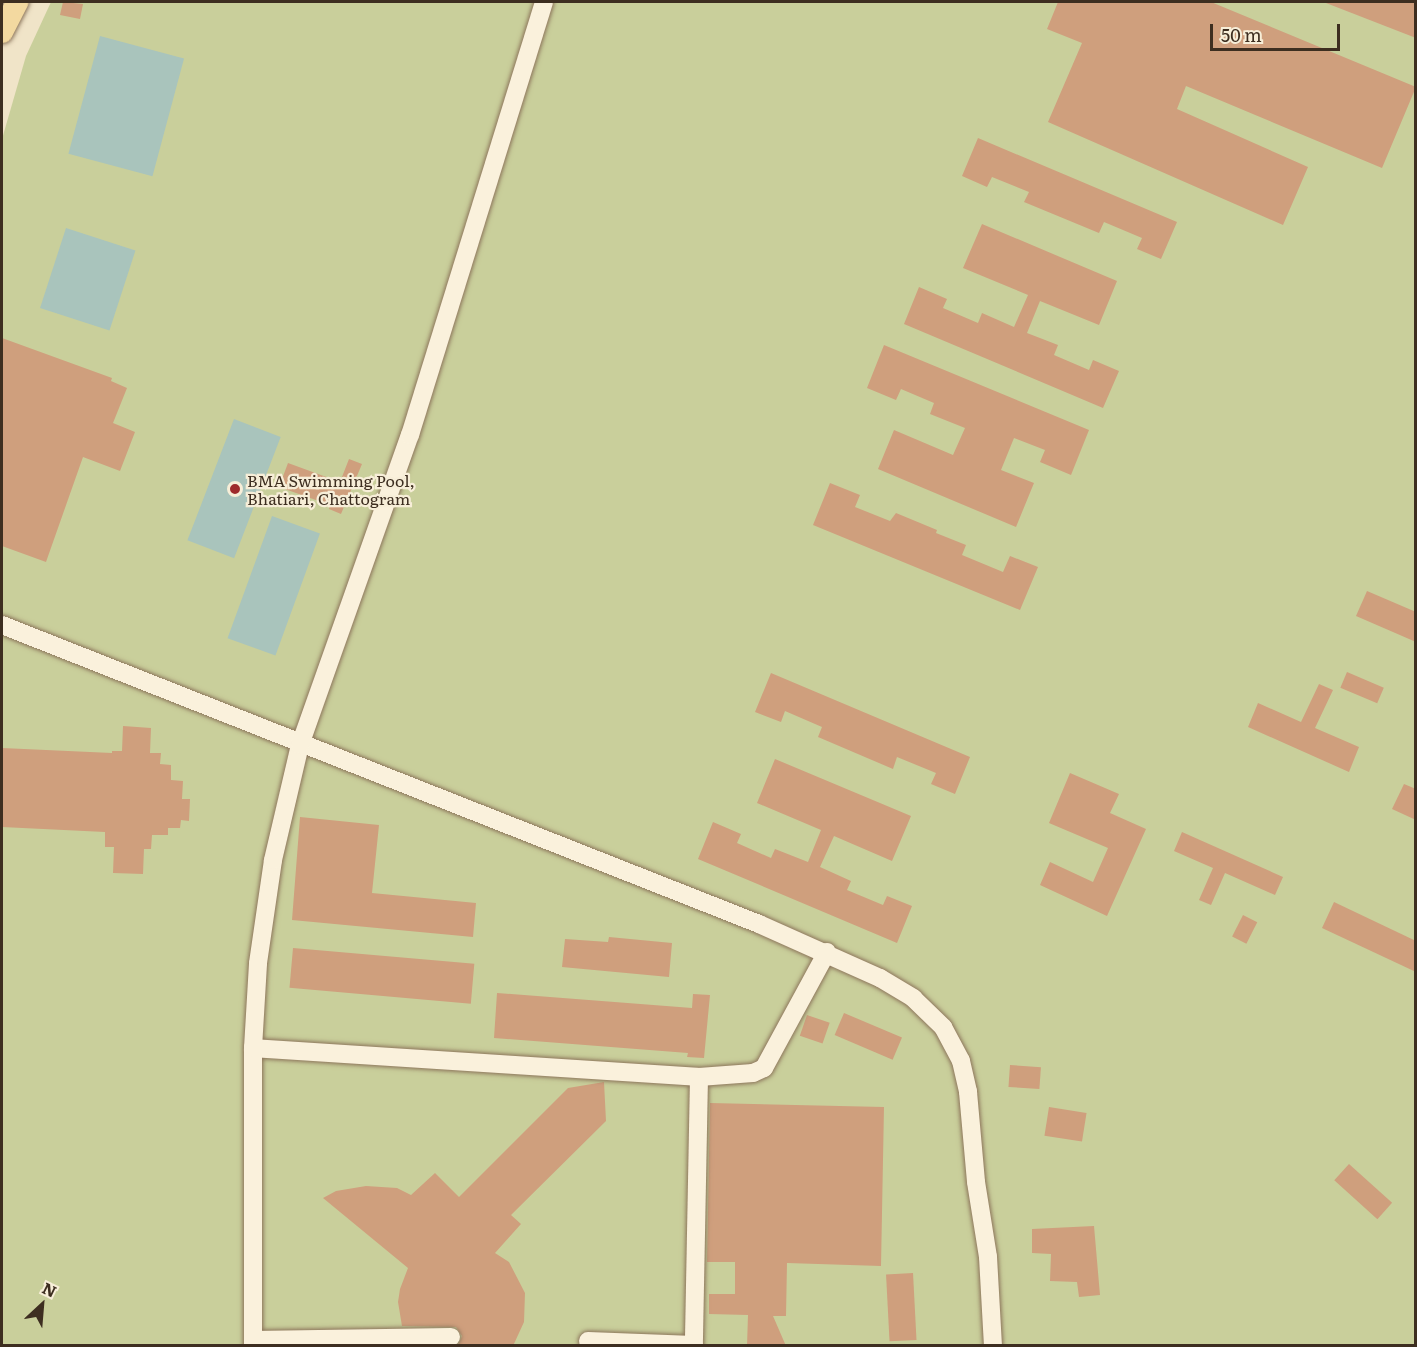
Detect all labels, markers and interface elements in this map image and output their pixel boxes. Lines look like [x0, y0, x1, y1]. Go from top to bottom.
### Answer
scale bar [1213, 12, 1344, 50]
text: 50 m [1221, 21, 1262, 48]
place label: BMA Swimming Pool, Bhatiari, Chattogram [247, 470, 415, 508]
marker: BMA Swimming Pool, Bhatiari, Chattogram [228, 482, 242, 496]
north arrow [12, 1275, 72, 1335]
text: N [39, 1275, 61, 1303]

